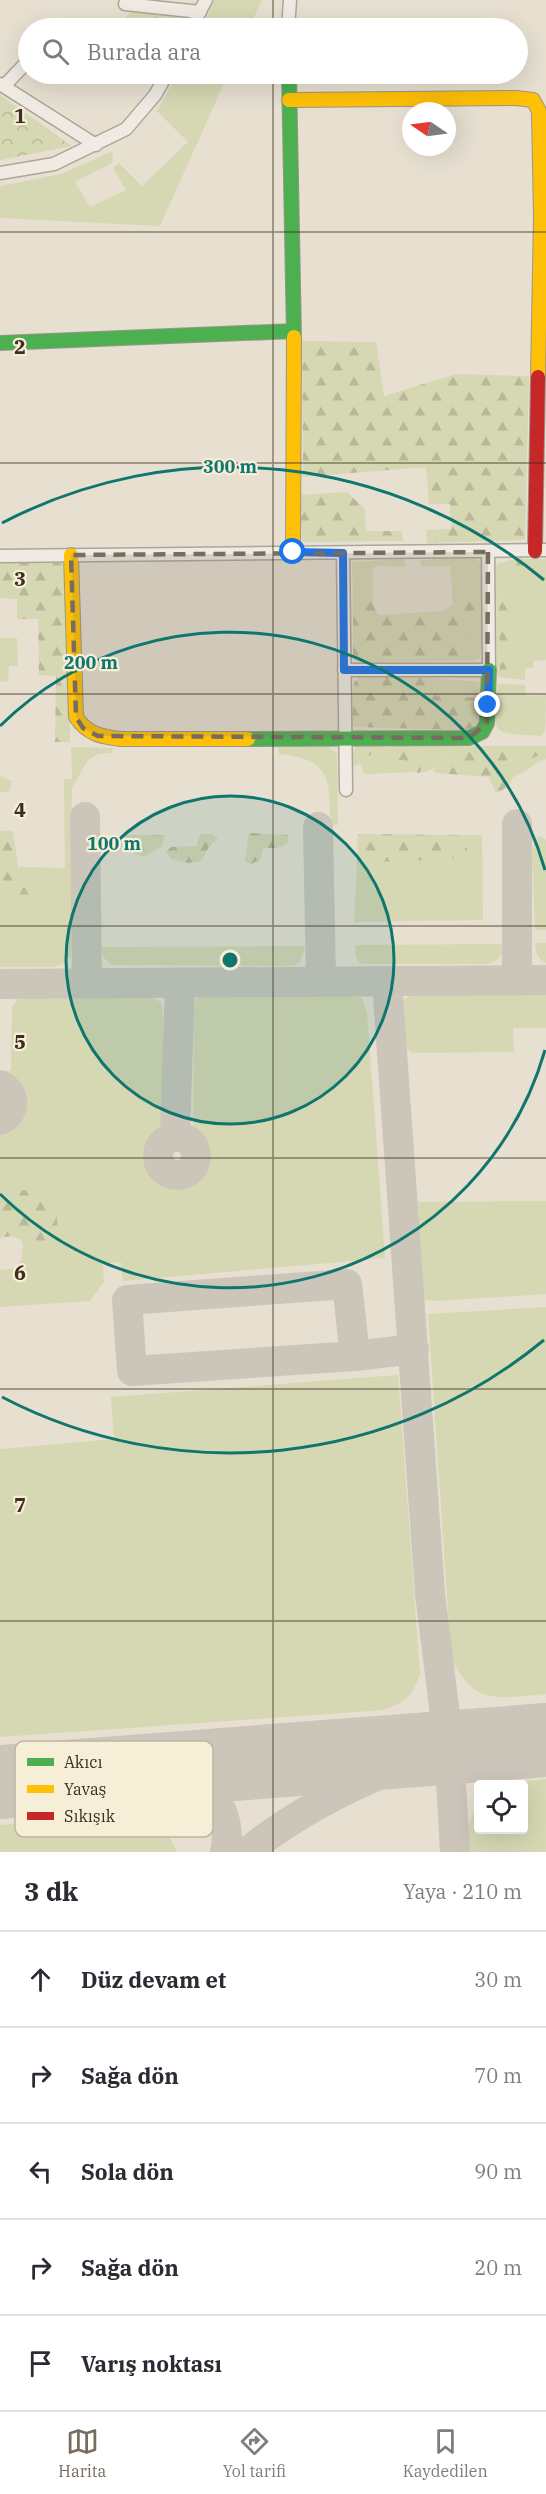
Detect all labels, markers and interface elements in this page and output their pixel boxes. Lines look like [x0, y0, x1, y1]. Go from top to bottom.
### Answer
search box [18, 18, 528, 84]
icon: search [39, 35, 72, 68]
text: Burada ara [87, 37, 201, 66]
text: 1 [14, 102, 26, 129]
north arrow [402, 102, 456, 156]
text: 2 [14, 333, 26, 360]
text: 300 m [203, 455, 258, 478]
route start [279, 538, 305, 564]
text: 3 [14, 565, 26, 592]
text: 200 m [64, 651, 119, 674]
route end [474, 691, 500, 717]
text: 4 [14, 796, 26, 823]
text: 100 m [87, 832, 142, 855]
centre of rings [220, 950, 240, 970]
text: 5 [14, 1028, 26, 1055]
text: 6 [14, 1259, 26, 1286]
text: 7 [14, 1491, 26, 1518]
legend [15, 1741, 213, 1837]
text: Akıcı [64, 1752, 103, 1772]
text: Yavaş [64, 1779, 106, 1799]
map controls [474, 1780, 528, 1834]
button: locate [474, 1780, 528, 1834]
text: Sıkışık [64, 1806, 116, 1826]
text: 3 dk [24, 1874, 78, 1908]
text: Yaya · 210 m [403, 1878, 522, 1905]
icon: ahead [24, 1963, 57, 1996]
text: Düz devam et [81, 1965, 226, 1994]
text: 30 m [474, 1966, 522, 1993]
icon: right [24, 2059, 57, 2092]
text: Sağa dön [81, 2061, 179, 2090]
text: 70 m [474, 2062, 522, 2089]
icon: left [24, 2155, 57, 2188]
text: Sola dön [81, 2157, 174, 2186]
text: 90 m [474, 2158, 522, 2185]
icon: right [24, 2251, 57, 2284]
text: Sağa dön [81, 2253, 179, 2282]
text: 20 m [474, 2254, 522, 2281]
icon: arrive [24, 2347, 57, 2380]
text: Varış noktası [81, 2349, 222, 2378]
tab: Harita [58, 2425, 106, 2481]
tab: Yol tarifi [223, 2425, 286, 2481]
tab: Kaydedilen [403, 2425, 488, 2481]

